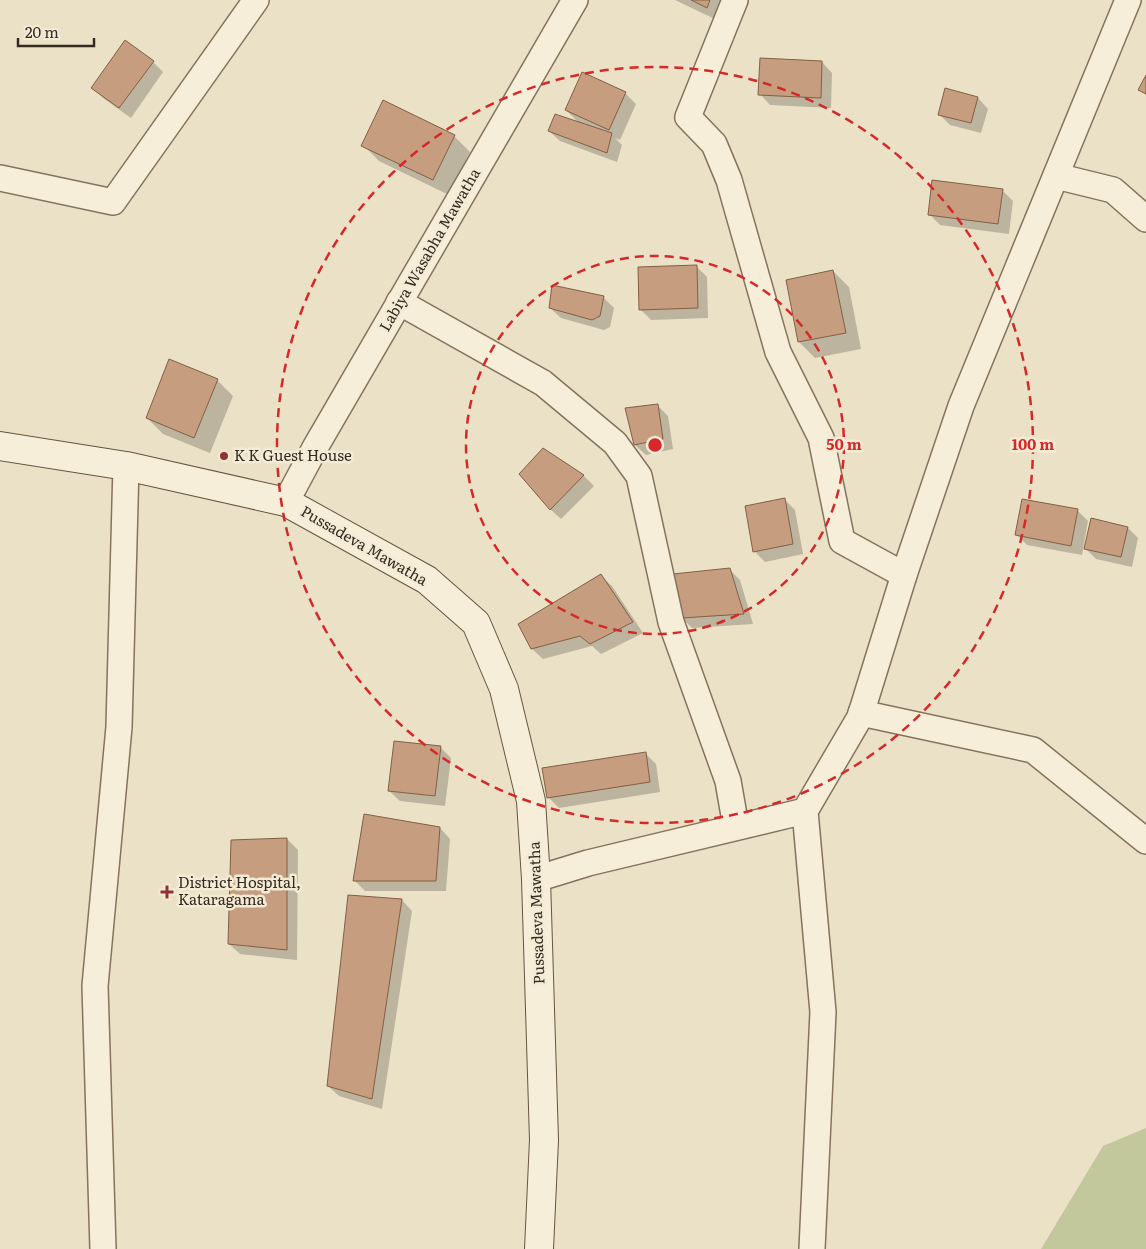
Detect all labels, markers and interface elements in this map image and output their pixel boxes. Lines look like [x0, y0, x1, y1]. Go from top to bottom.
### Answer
scale bar [18, 15, 94, 47]
text: 20 m [25, 20, 59, 43]
street label: Labiya Wasabha Mawatha [372, 162, 485, 335]
text: 50 m [826, 432, 862, 455]
text: 100 m [1012, 432, 1054, 455]
centre of rings [646, 436, 664, 454]
place label: K K Guest House [234, 443, 352, 466]
marker: K K Guest House [218, 450, 230, 462]
street label: Pussadeva Mawatha [297, 499, 433, 591]
street label: Pussadeva Mawatha [521, 840, 549, 985]
place label: District Hospital, Kataragama [178, 870, 301, 910]
marker: District Hospital, Kataragama [160, 885, 174, 899]

